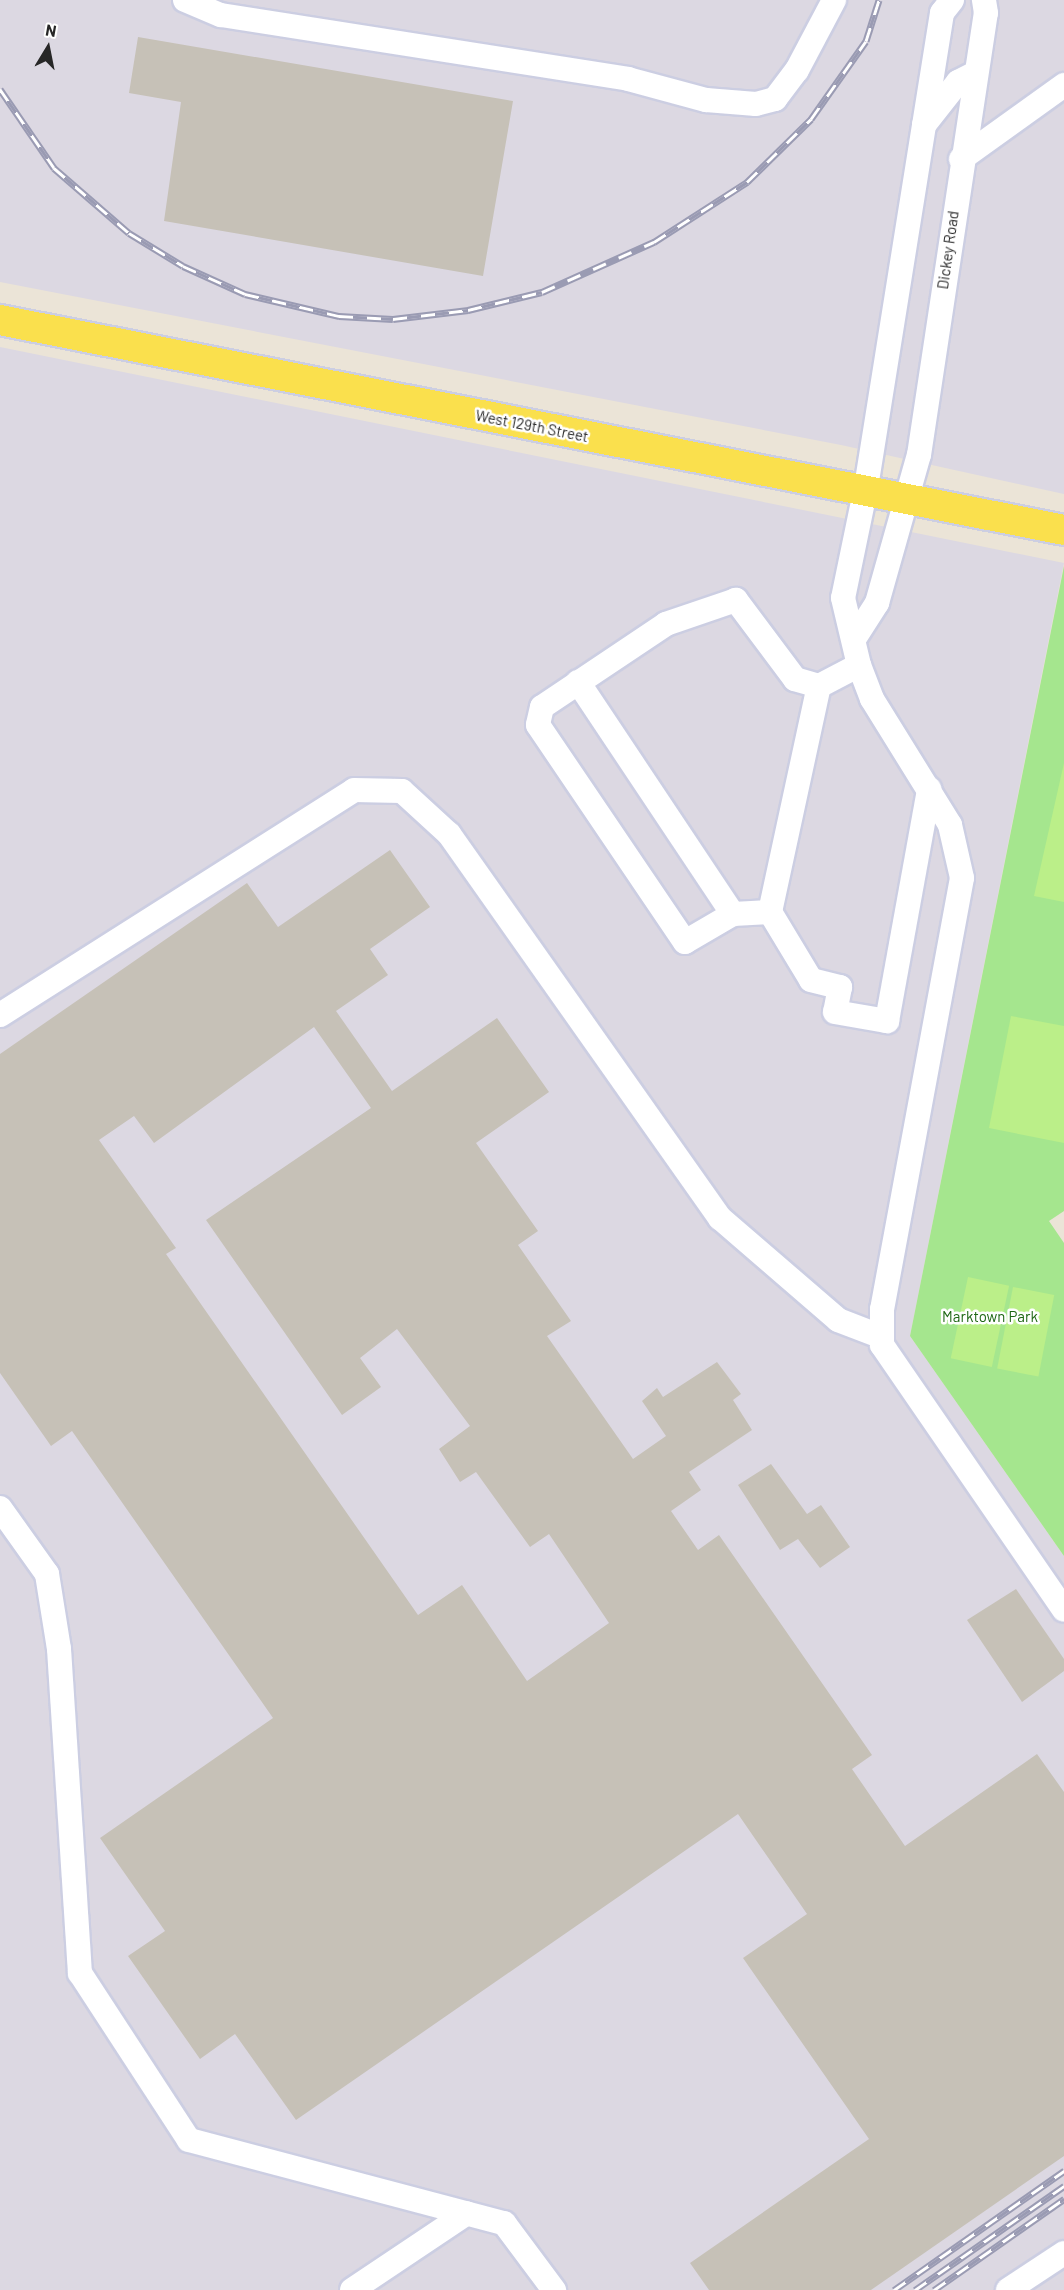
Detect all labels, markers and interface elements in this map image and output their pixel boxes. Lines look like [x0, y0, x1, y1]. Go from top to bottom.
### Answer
north arrow [18, 18, 78, 78]
text: N [44, 20, 58, 40]
street label: Dickey Road [934, 210, 962, 290]
street label: West 129th Street [474, 406, 590, 446]
park label: Marktown Park [942, 1308, 1038, 1326]

